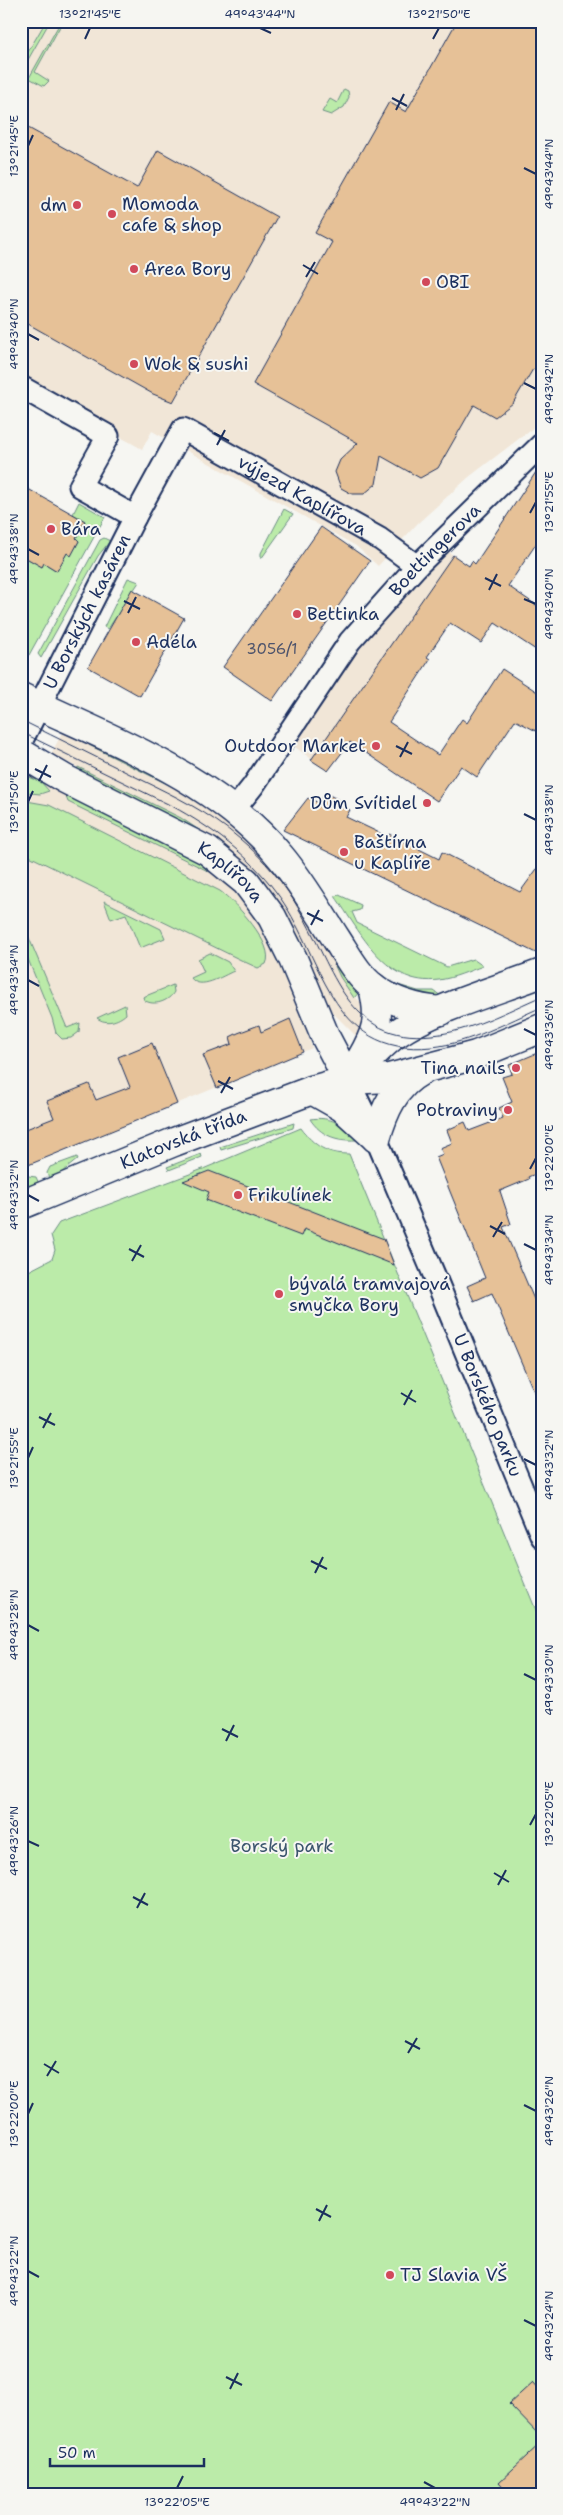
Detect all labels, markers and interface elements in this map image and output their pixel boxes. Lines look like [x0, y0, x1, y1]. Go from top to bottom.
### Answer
text: 13°21'45"E [59, 6, 121, 22]
text: 49°43'44"N [225, 6, 295, 22]
text: 13°21'50"E [407, 6, 471, 22]
text: 13°21'45"E [6, 115, 22, 177]
text: 49°43'44"N [541, 139, 557, 209]
place label: Momoda cafe & shop [122, 192, 222, 237]
place label: dm [40, 193, 67, 217]
marker: dm [71, 199, 83, 211]
marker: Momoda cafe & shop [106, 208, 118, 220]
place label: Area Bory [144, 257, 231, 281]
marker: Area Bory [128, 263, 140, 275]
place label: OBI [436, 270, 470, 294]
marker: OBI [420, 276, 432, 288]
text: 49°43'40"N [6, 298, 22, 370]
place label: Wok & sushi [144, 352, 249, 376]
text: 49°43'42"N [541, 354, 557, 424]
marker: Wok & sushi [128, 358, 140, 370]
street label: výjezd Kaplířova [233, 450, 371, 541]
text: 13°21'55"E [541, 471, 557, 533]
street label: Boettingerova [383, 498, 486, 601]
text: 49°43'38"N [6, 513, 22, 585]
place label: Bára [61, 517, 101, 541]
marker: Bára [45, 523, 57, 535]
street label: U Borských kasáren [38, 530, 136, 694]
text: 49°43'40"N [541, 568, 557, 640]
place label: Bettinka [307, 602, 379, 626]
marker: Bettinka [291, 608, 303, 620]
place label: Adéla [146, 630, 197, 654]
marker: Adéla [130, 636, 142, 648]
house number: 3056/1 [246, 639, 298, 659]
place label: Outdoor Market [224, 734, 366, 758]
marker: Outdoor Market [370, 740, 382, 752]
text: 13°21'50"E [6, 770, 22, 834]
text: 49°43'38"N [541, 784, 557, 856]
place label: Dům Svítidel [310, 791, 418, 815]
marker: Dům Svítidel [421, 797, 433, 809]
place label: Baštírna u Kaplíře [354, 830, 431, 875]
street label: Kaplířova [194, 836, 269, 907]
marker: Baštírna u Kaplíře [338, 846, 350, 858]
text: 49°43'34"N [6, 944, 22, 1016]
text: 49°43'36"N [541, 1000, 557, 1070]
place label: Tina nails [421, 1056, 506, 1080]
marker: Tina nails [510, 1062, 522, 1074]
place label: Potraviny [416, 1098, 498, 1122]
street label: Klatovská třída [116, 1104, 250, 1175]
marker: Potraviny [502, 1104, 514, 1116]
text: 13°22'00"E [541, 1125, 557, 1191]
text: 49°43'32"N [6, 1160, 22, 1230]
place label: Frikulínek [248, 1183, 332, 1207]
marker: Frikulínek [232, 1189, 244, 1201]
text: 49°43'34"N [541, 1214, 557, 1286]
place label: bývalá tramvajová smyčka Bory [289, 1272, 450, 1317]
marker: bývalá tramvajová smyčka Bory [273, 1288, 285, 1300]
street label: U Borského parku [448, 1330, 528, 1480]
text: 13°21'55"E [6, 1427, 22, 1489]
text: 49°43'32"N [541, 1430, 557, 1500]
text: 49°43'28"N [6, 1589, 22, 1661]
text: 49°43'30"N [541, 1644, 557, 1716]
text: 13°22'05"E [541, 1781, 557, 1847]
text: 49°43'26"N [6, 1806, 22, 1876]
park label: Borský park [230, 1834, 334, 1858]
text: 49°43'26"N [541, 2076, 557, 2146]
text: 13°22'00"E [6, 2081, 22, 2147]
text: 49°43'22"N [6, 2236, 22, 2306]
place label: TJ Slavia VŠ [400, 2263, 507, 2287]
marker: TJ Slavia VŠ [384, 2269, 396, 2281]
text: 49°43'24"N [541, 2291, 557, 2361]
scale bar [50, 2435, 204, 2467]
text: 50 m [58, 2443, 96, 2463]
text: 13°22'05"E [144, 2494, 210, 2510]
text: 49°43'22"N [400, 2494, 470, 2510]

